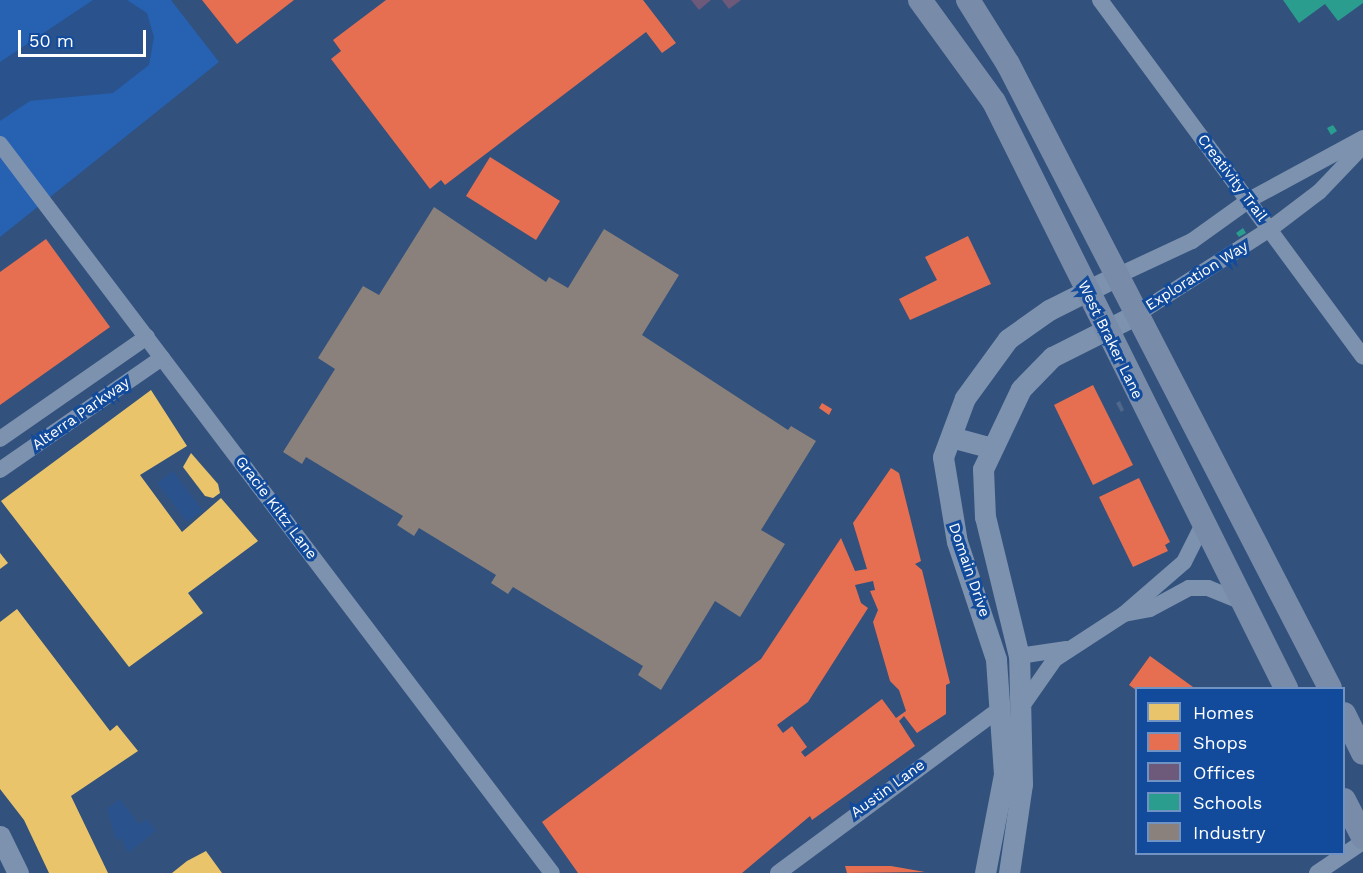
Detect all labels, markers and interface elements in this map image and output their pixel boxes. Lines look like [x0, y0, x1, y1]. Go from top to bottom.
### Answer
scale bar [21, 18, 148, 56]
text: 50 m [29, 30, 74, 51]
street label: Creativity Trail [1193, 131, 1271, 225]
street label: Exploration Way [1142, 237, 1252, 315]
street label: West Braker Lane [1074, 278, 1146, 402]
street label: Alterra Parkway [29, 374, 133, 454]
street label: Gracie Kiltz Lane [231, 453, 321, 563]
street label: Domain Drive [944, 521, 994, 619]
legend [1135, 687, 1345, 855]
text: Homes [1193, 702, 1254, 723]
text: Shops [1193, 732, 1247, 753]
street label: Austin Lane [848, 756, 928, 822]
text: Offices [1193, 762, 1255, 783]
text: Schools [1193, 792, 1262, 813]
text: Industry [1193, 822, 1265, 843]

